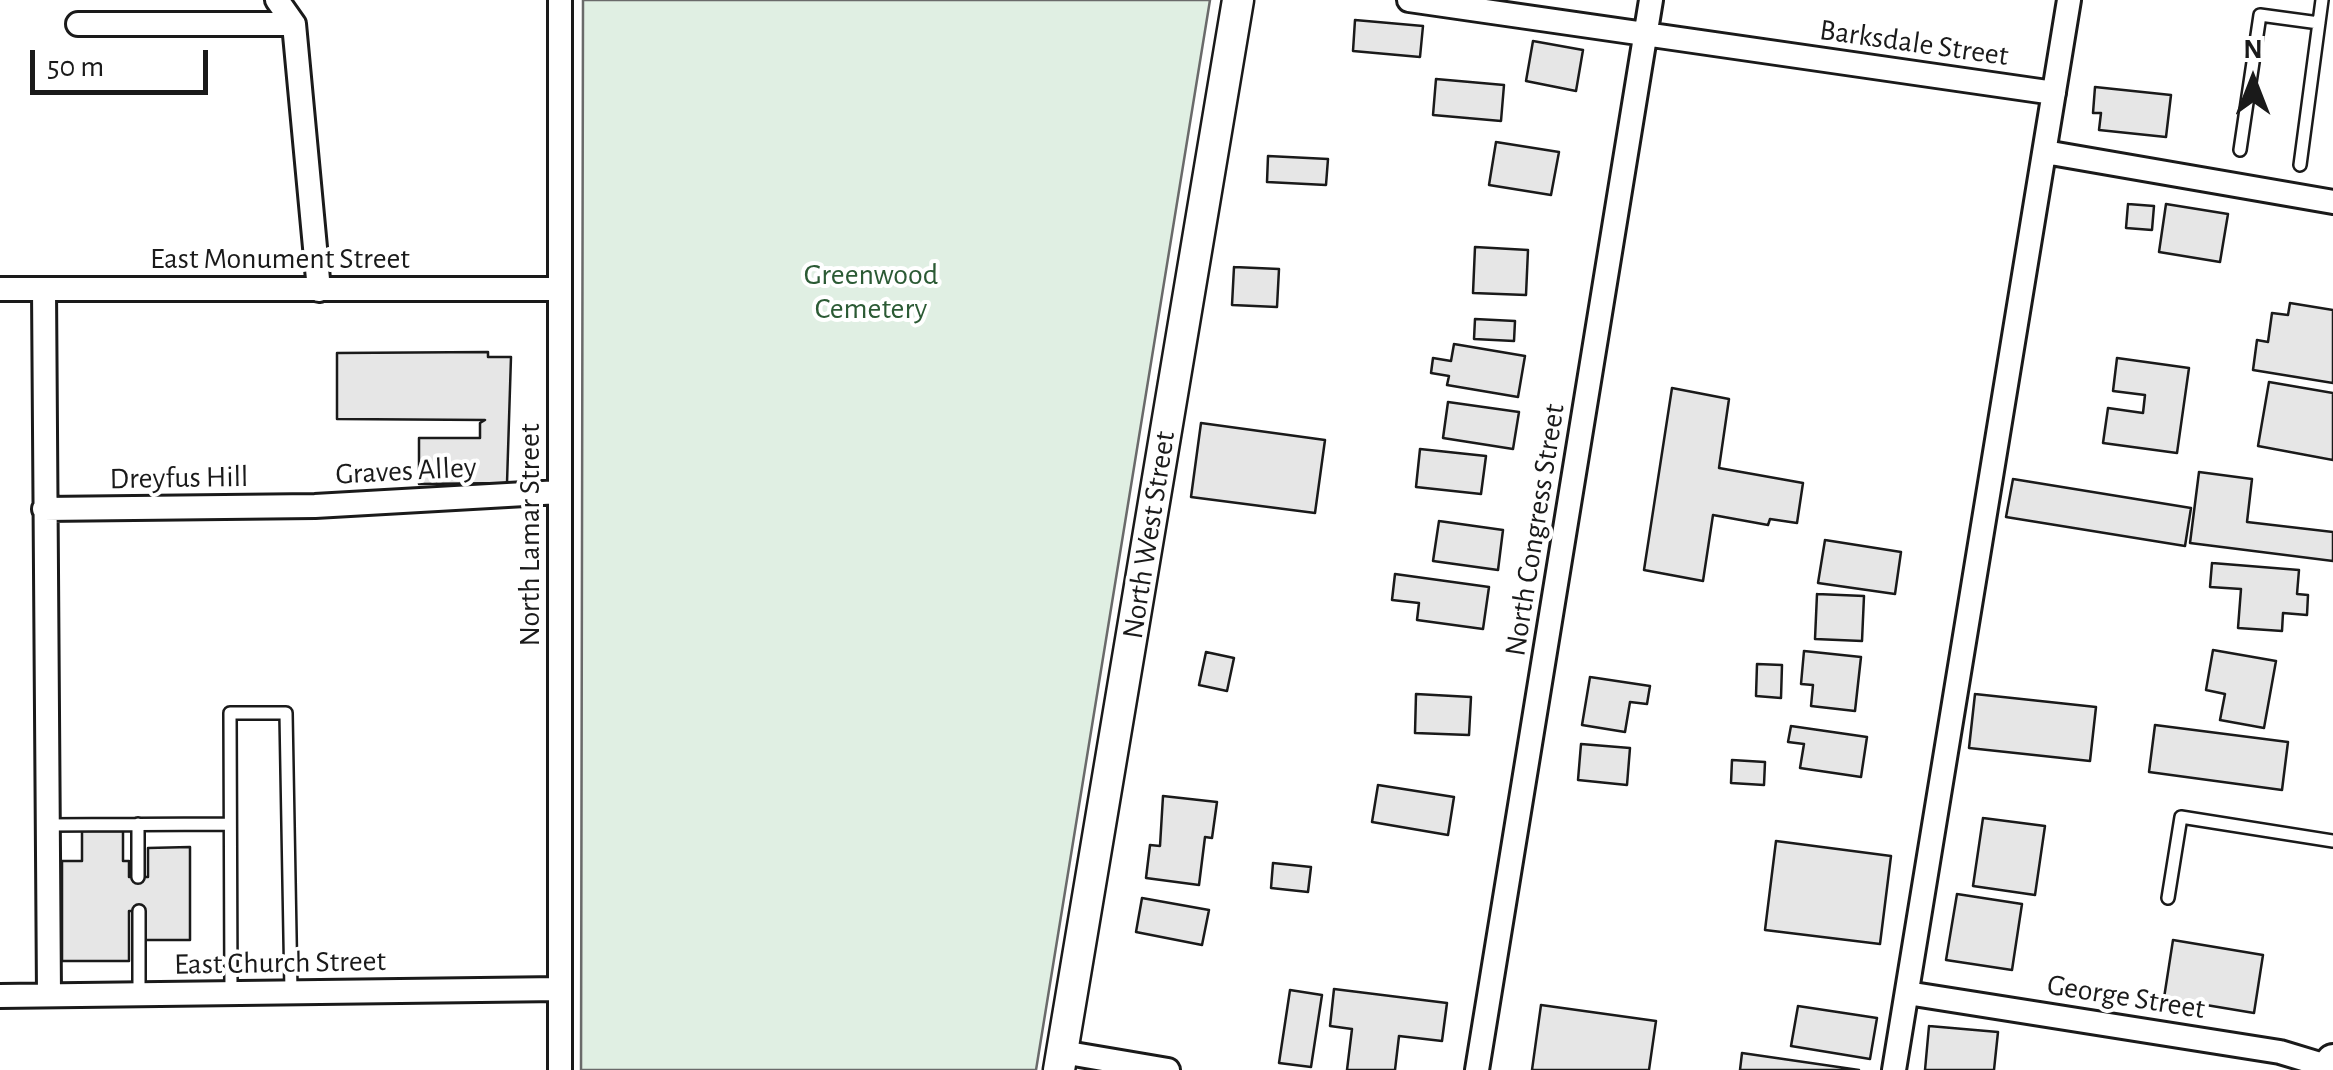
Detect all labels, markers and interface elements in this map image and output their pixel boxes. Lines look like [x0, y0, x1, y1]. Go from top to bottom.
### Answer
street label: Barksdale Street [1817, 12, 2011, 74]
scale bar [35, 30, 212, 92]
north arrow [2203, 30, 2303, 130]
text: N [2243, 36, 2263, 64]
text: 50 m [47, 52, 104, 82]
street label: East Monument Street [150, 241, 410, 277]
park label: Greenwood Cemetery [804, 257, 938, 328]
street label: North Congress Street [1497, 401, 1573, 659]
street label: North Lamar Street [512, 424, 548, 646]
street label: North West Street [1115, 429, 1183, 641]
street label: Graves Alley [335, 449, 477, 493]
street label: Dreyfus Hill [109, 459, 249, 497]
street label: East Church Street [174, 943, 386, 983]
street label: George Street [2044, 967, 2208, 1027]

